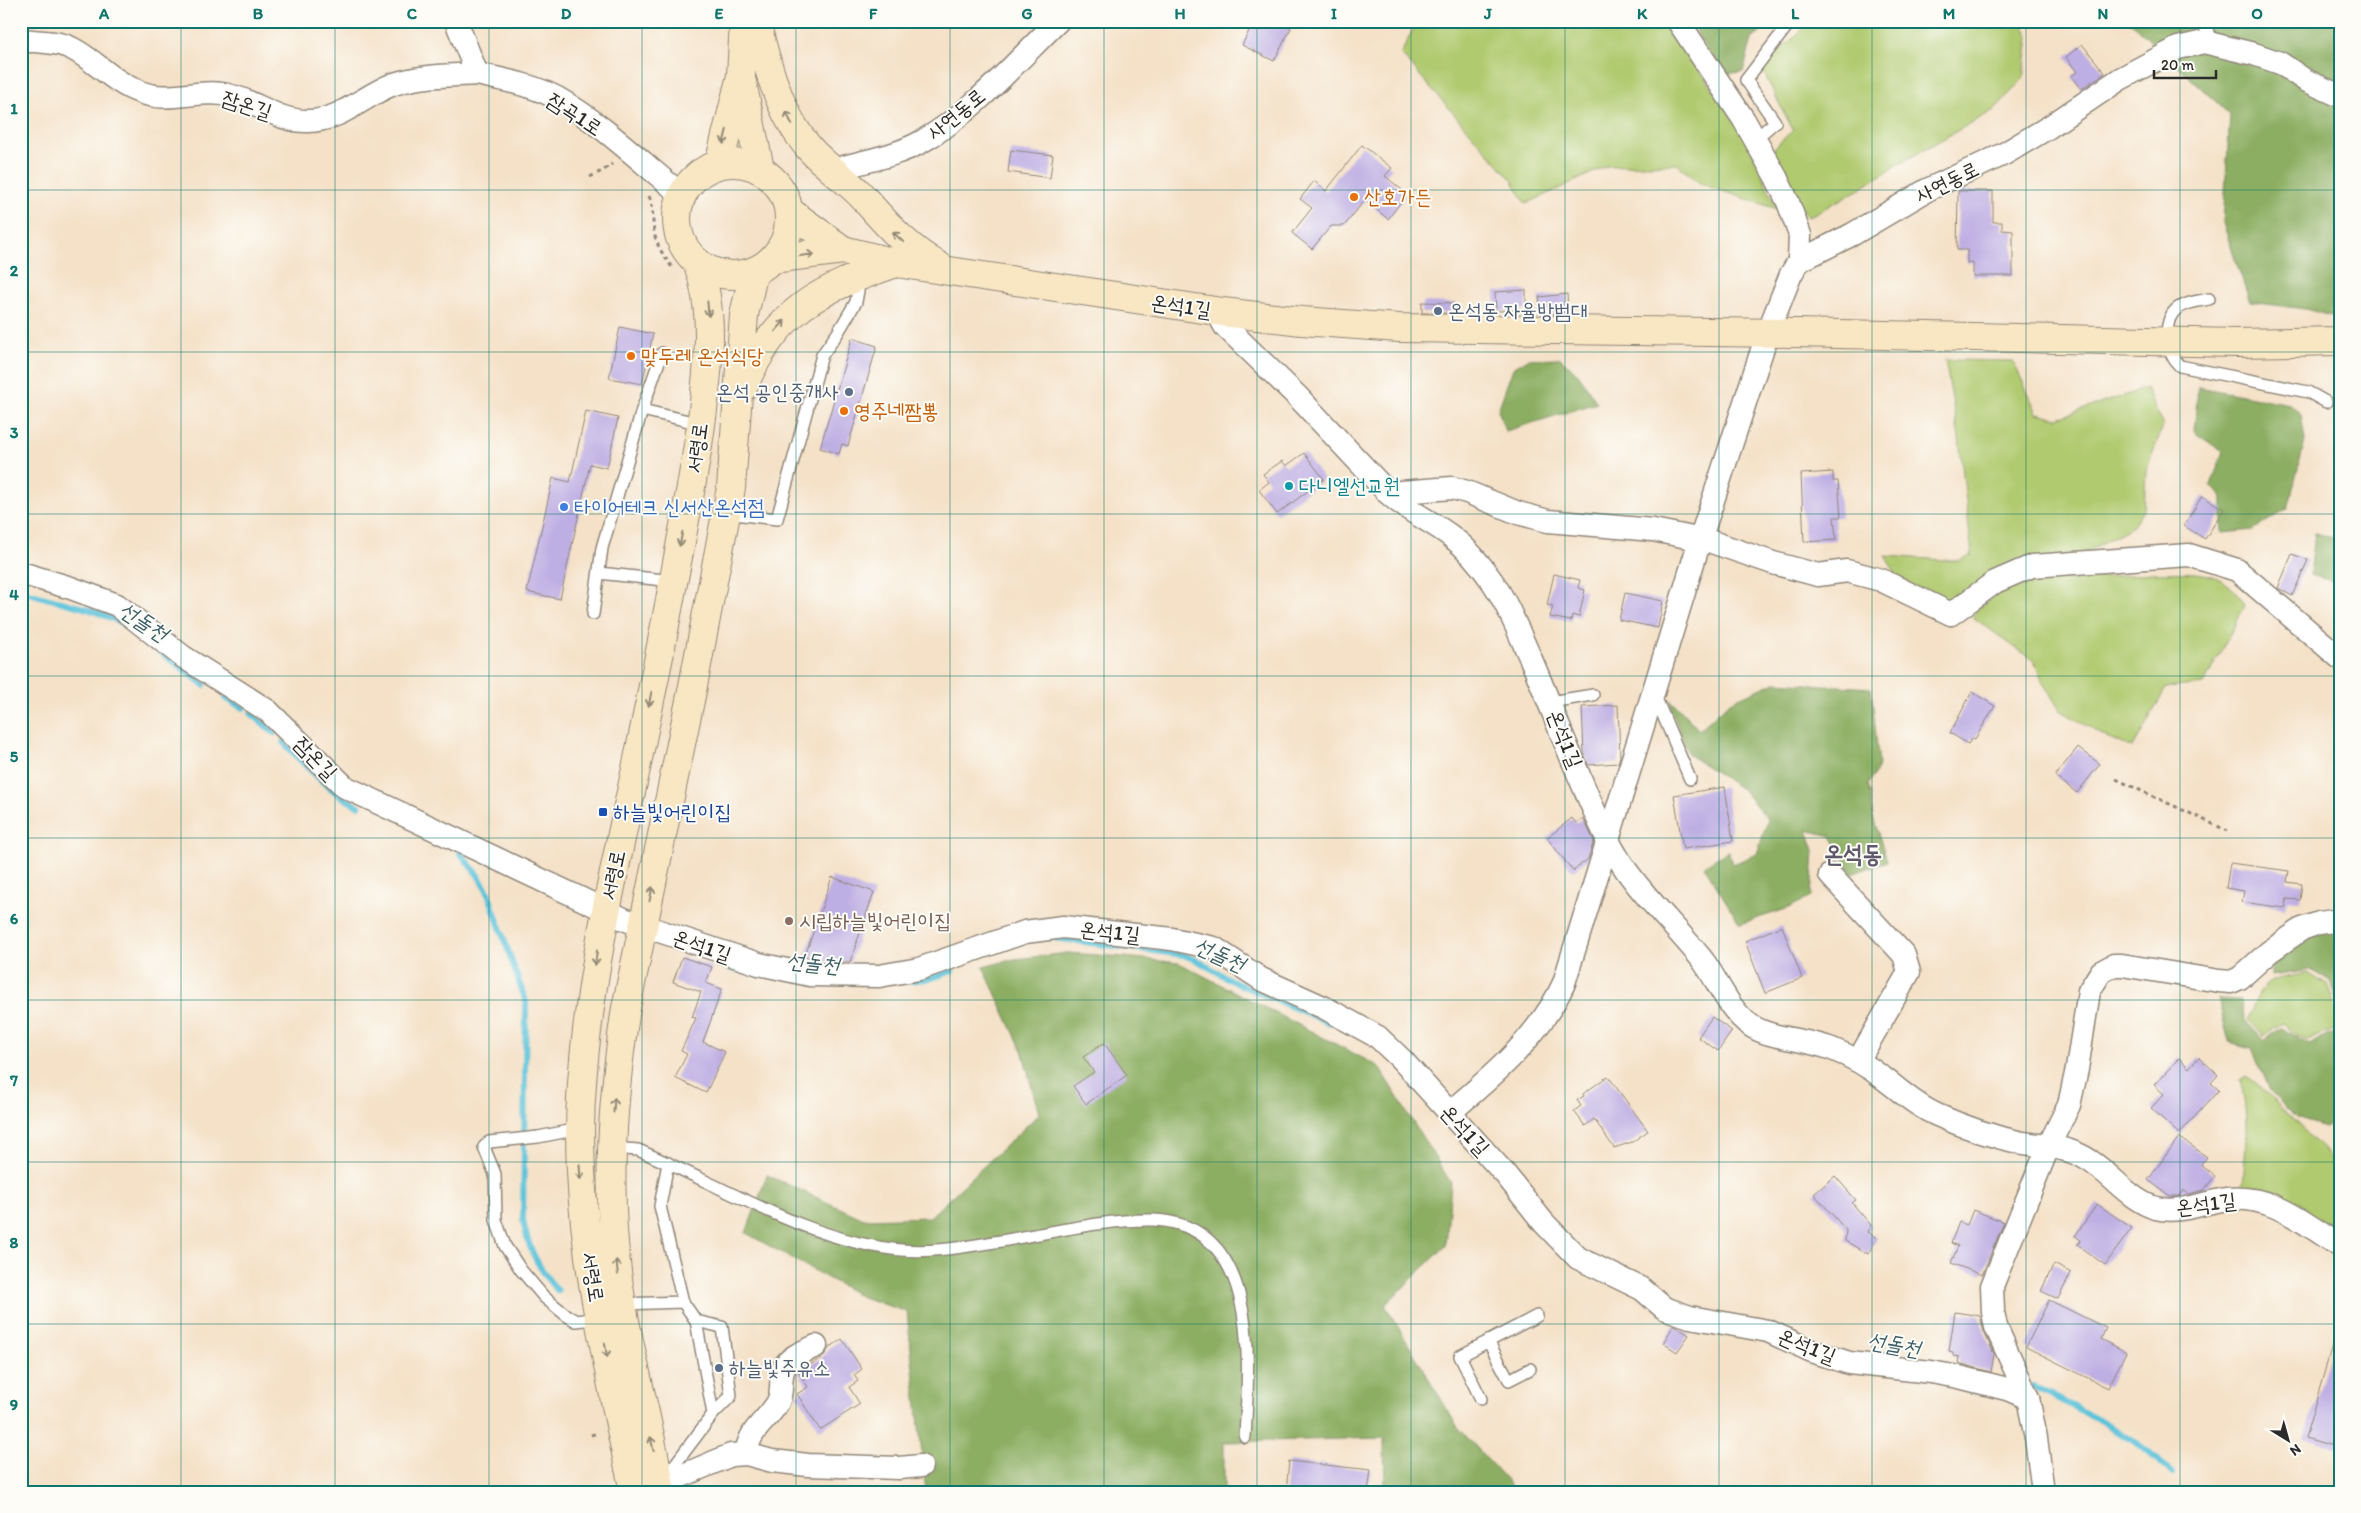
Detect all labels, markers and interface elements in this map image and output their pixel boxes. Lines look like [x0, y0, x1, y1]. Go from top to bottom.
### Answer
text: A [98, 4, 110, 23]
text: B [253, 4, 264, 23]
text: C [407, 4, 418, 23]
text: D [561, 4, 572, 23]
text: E [715, 4, 724, 23]
text: F [869, 4, 878, 23]
text: G [1021, 4, 1033, 23]
text: H [1174, 4, 1186, 23]
text: I [1331, 4, 1337, 23]
text: J [1483, 4, 1492, 23]
text: K [1637, 4, 1648, 23]
text: L [1791, 4, 1800, 23]
text: M [1943, 4, 1955, 23]
text: N [2098, 4, 2108, 23]
text: O [2251, 4, 2263, 23]
scale bar [2154, 48, 2216, 80]
text: 20 m [2161, 56, 2195, 74]
street label: 사연동로 [922, 83, 990, 145]
street label: 잠온길 [219, 85, 275, 124]
street label: 잠곡1로 [543, 87, 607, 141]
text: 1 [10, 99, 18, 118]
one-way arrow [784, 111, 793, 126]
one-way arrow [720, 129, 729, 145]
street label: 사연동로 [1911, 156, 1983, 208]
place label: 산호가든 [1364, 184, 1432, 209]
marker: 산호가든 [1348, 191, 1360, 203]
one-way arrow [892, 231, 905, 243]
one-way arrow [799, 249, 815, 259]
text: 2 [10, 261, 19, 280]
street label: 온석1길 [1149, 289, 1213, 322]
place label: 온석동 자율방범대 [1448, 298, 1588, 323]
one-way arrow [703, 301, 713, 317]
marker: 온석동 자율방범대 [1432, 305, 1444, 317]
one-way arrow [774, 319, 786, 332]
place label: 맞두레 온석식당 [641, 343, 764, 368]
marker: 맞두레 온석식당 [625, 350, 637, 362]
place label: 온석 공인중개사 [716, 379, 839, 404]
marker: 온석 공인중개사 [843, 386, 855, 398]
place label: 영주네짬뽕 [854, 398, 939, 423]
marker: 영주네짬뽕 [838, 405, 850, 417]
street label: 서령로 [681, 421, 712, 475]
text: 3 [10, 423, 19, 442]
place label: 다니엘선교원 [1299, 473, 1400, 498]
marker: 다니엘선교원 [1283, 480, 1295, 492]
place label: 타이어테크 신서산온석점 [574, 494, 765, 519]
marker: 타이어테크 신서산온석점 [558, 501, 570, 513]
one-way arrow [676, 531, 686, 547]
text: 4 [9, 585, 19, 604]
water label: 선돌천 [114, 596, 175, 648]
one-way arrow [645, 690, 654, 706]
street label: 온석1길 [1543, 706, 1588, 772]
street label: 잠온길 [290, 731, 343, 785]
text: 5 [10, 747, 19, 766]
place label: 하늘빛어린이집 [613, 799, 731, 824]
marker: 하늘빛어린이집 [597, 806, 609, 818]
district label: 온석동 [1824, 839, 1882, 868]
street label: 서령로 [595, 847, 630, 902]
one-way arrow [647, 886, 656, 902]
place label: 시립하늘빛어린이집 [799, 908, 951, 933]
text: 6 [10, 909, 19, 928]
marker: 시립하늘빛어린이집 [783, 915, 795, 927]
street label: 온석1길 [1079, 916, 1142, 947]
street label: 온석1길 [670, 924, 735, 967]
water label: 선돌천 [1190, 931, 1252, 979]
water label: 선돌천 [785, 946, 843, 979]
one-way arrow [591, 950, 601, 966]
text: 7 [9, 1071, 18, 1090]
one-way arrow [609, 1097, 618, 1113]
street label: 온석1길 [1436, 1099, 1495, 1160]
one-way arrow [576, 1164, 585, 1180]
street label: 온석1길 [2174, 1187, 2238, 1220]
text: 8 [10, 1233, 19, 1252]
street label: 서령로 [577, 1250, 610, 1304]
one-way arrow [612, 1260, 622, 1276]
street label: 온석1길 [1774, 1323, 1840, 1368]
water label: 선돌천 [1865, 1327, 1925, 1363]
one-way arrow [602, 1342, 612, 1358]
place label: 하늘빛주유소 [729, 1355, 830, 1380]
marker: 하늘빛주유소 [713, 1362, 725, 1374]
text: 9 [10, 1395, 18, 1414]
north arrow [2264, 1416, 2314, 1466]
one-way arrow [647, 1436, 656, 1452]
text: N [2287, 1440, 2304, 1460]

